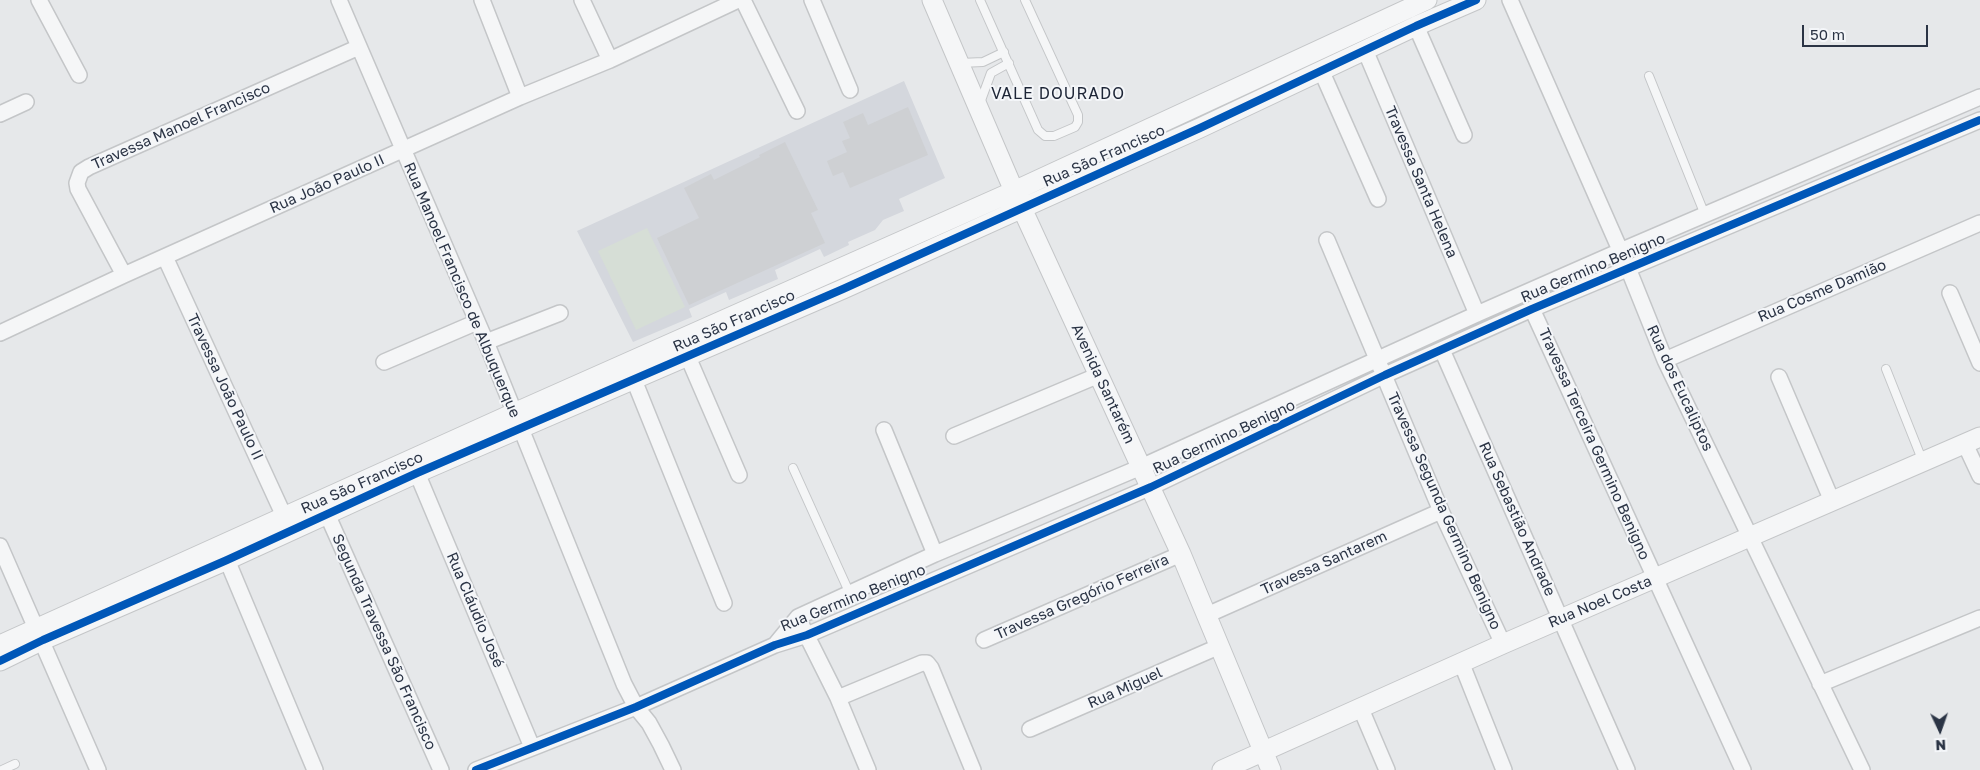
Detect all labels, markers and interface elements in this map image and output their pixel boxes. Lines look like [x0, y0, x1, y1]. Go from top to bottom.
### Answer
scale bar [1805, 15, 1931, 47]
text: 50 m [1810, 25, 1845, 43]
street label: Travessa Manoel Francisco [89, 78, 273, 174]
district label: VALE DOURADO [989, 84, 1127, 104]
street label: Travessa Santa Helena [1381, 103, 1461, 261]
street label: Rua São Francisco [1040, 121, 1168, 191]
street label: Rua João Paulo II [267, 151, 387, 217]
street label: Rua Manoel Francisco de Albuquerque [400, 160, 524, 420]
street label: Rua Germino Benigno [1518, 229, 1668, 307]
street label: Rua Cosme Damião [1755, 256, 1889, 326]
street label: Rua São Francisco [670, 286, 798, 356]
street label: Travessa João Paulo II [183, 311, 267, 463]
street label: Avenida Santarém [1067, 321, 1139, 447]
street label: Rua dos Eucaliptos [1643, 322, 1717, 454]
street label: Travessa Terceira Germino Benigno [1535, 325, 1653, 563]
street label: Travessa Segunda Germino Benigno [1383, 390, 1505, 632]
street label: Rua Germino Benigno [1150, 396, 1298, 478]
street label: Rua Sebastião Andrade [1475, 439, 1559, 599]
street label: Rua São Francisco [298, 448, 426, 518]
street label: Travessa Santarem [1258, 527, 1390, 599]
street label: Segunda Travessa São Francisco [328, 531, 440, 753]
street label: Rua Cláudio José [443, 550, 507, 670]
street label: Travessa Gregório Ferreira [992, 550, 1172, 644]
street label: Rua Germino Benigno [778, 561, 928, 635]
street label: Rua Noel Costa [1546, 572, 1654, 632]
street label: Rua Miguel [1085, 664, 1165, 712]
north arrow [1915, 705, 1965, 755]
text: N [1935, 737, 1947, 754]

